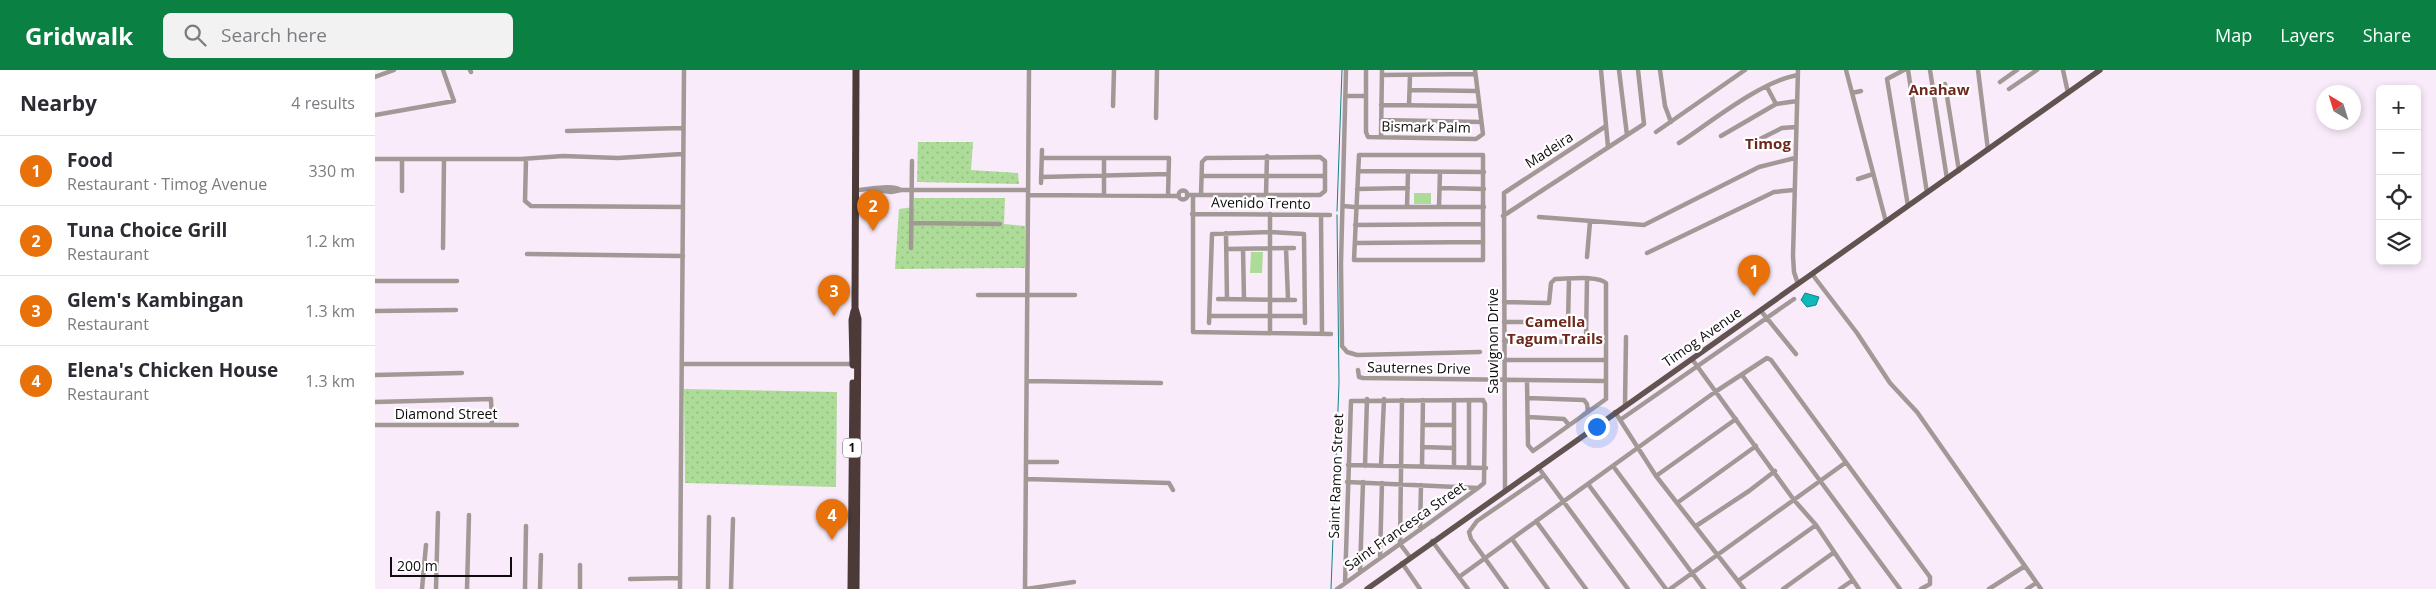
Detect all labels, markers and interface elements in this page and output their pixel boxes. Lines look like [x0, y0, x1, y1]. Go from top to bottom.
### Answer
search box [163, 13, 513, 58]
text: Gridwalk [25, 19, 133, 52]
icon: search [181, 21, 209, 49]
text: Search here [221, 22, 327, 48]
text: Map [2215, 23, 2252, 47]
text: Layers [2280, 23, 2335, 47]
text: Share [2363, 23, 2411, 47]
district label: Anahaw [1908, 79, 1970, 99]
north arrow [2316, 85, 2361, 130]
map controls [2376, 85, 2421, 265]
button: + [2376, 85, 2421, 130]
text: Nearby [20, 89, 97, 117]
text: 4 results [291, 92, 355, 114]
street label: Bismark Palm [1381, 116, 1471, 137]
street label: Madeira [1521, 127, 1576, 172]
button: − [2376, 130, 2421, 175]
district label: Timog [1745, 133, 1791, 153]
text: Food [67, 147, 113, 173]
text: 1 [31, 160, 41, 182]
text: 330 m [309, 160, 355, 182]
text: Restaurant · Timog Avenue [67, 173, 267, 195]
button: locate [2376, 175, 2421, 220]
pin: 2 [857, 190, 889, 231]
street label: Avenido Trento [1211, 192, 1311, 213]
text: Tuna Choice Grill [67, 217, 227, 243]
button: layers [2376, 220, 2421, 265]
text: 2 [31, 230, 41, 252]
text: 1.2 km [305, 230, 355, 252]
text: Restaurant [67, 243, 149, 265]
pin: 1 [1738, 255, 1770, 296]
pin: 3 [818, 275, 850, 316]
text: Glem's Kambingan [67, 287, 244, 313]
street label: Sauvignon Drive [1483, 288, 1502, 394]
text: 3 [31, 300, 41, 322]
text: 1.3 km [305, 300, 355, 322]
street label: Timog Avenue [1658, 302, 1745, 371]
district label: Camella Tagum Trails [1507, 311, 1603, 348]
text: Restaurant [67, 313, 149, 335]
text: Elena's Chicken House [67, 357, 278, 383]
street label: Sauternes Drive [1367, 357, 1471, 378]
text: 4 [31, 370, 41, 392]
text: 1.3 km [305, 370, 355, 392]
text: Restaurant [67, 383, 149, 405]
street label: Diamond Street [395, 404, 497, 423]
street label: Saint Ramon Street [1324, 413, 1347, 539]
your location [1584, 414, 1610, 440]
road number: 1 [843, 438, 861, 458]
street label: Saint Francesca Street [1340, 477, 1469, 575]
pin: 4 [816, 499, 848, 540]
scale bar [390, 554, 513, 577]
text: 200 m [397, 556, 438, 575]

